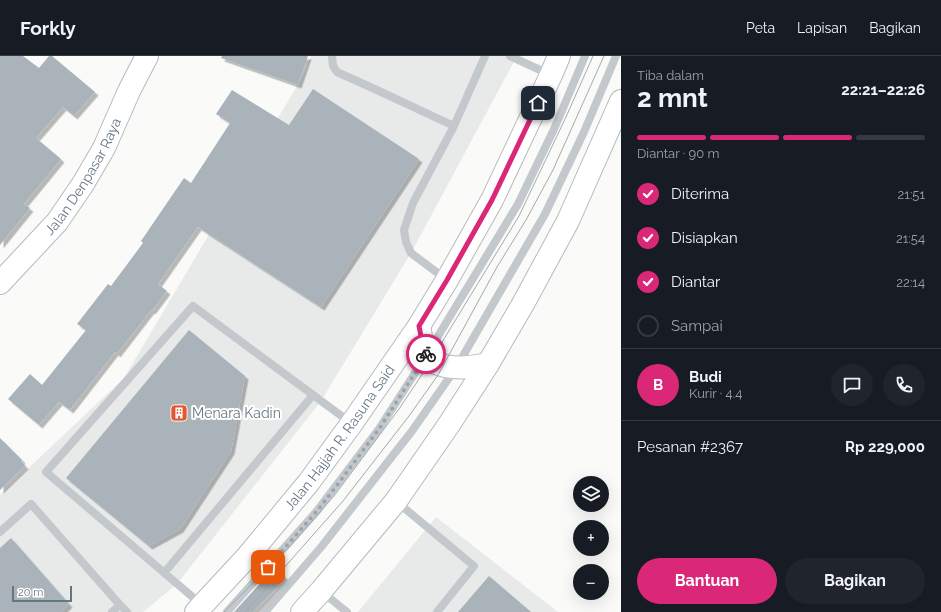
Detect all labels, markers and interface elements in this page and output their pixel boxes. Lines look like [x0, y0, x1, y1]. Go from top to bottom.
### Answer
text: Forkly [20, 17, 76, 39]
text: Peta [746, 20, 775, 36]
text: Lapisan [797, 20, 847, 36]
text: Bagikan [869, 20, 921, 36]
text: Tiba dalam [637, 68, 704, 83]
text: 22:21–22:26 [841, 81, 925, 99]
text: 2 mnt [637, 83, 708, 113]
pin [521, 86, 555, 120]
icon: home [527, 92, 549, 114]
street label: Jalan Denpasar Raya [41, 116, 124, 238]
text: Diantar · 90 m [637, 146, 719, 161]
icon: check [637, 183, 659, 205]
text: Diterima [671, 185, 729, 203]
text: 21:51 [898, 187, 925, 202]
icon: check [637, 227, 659, 249]
text: Disiapkan [671, 229, 738, 247]
text: 21:54 [896, 231, 925, 246]
icon: check [637, 271, 659, 293]
text: Diantar [671, 273, 720, 291]
text: 22:14 [896, 275, 925, 290]
text: Sampai [671, 317, 723, 335]
courier [406, 334, 446, 374]
icon: bike [415, 343, 437, 365]
street label: Jalan Hajjah R. Rasuna Said [281, 362, 398, 513]
button: chat [831, 364, 873, 406]
button: phone [883, 364, 925, 406]
text: Budi [689, 368, 722, 386]
text: B [653, 376, 663, 394]
text: Kurir · 4.4 [689, 386, 742, 401]
building icon: Menara Kadin [169, 403, 189, 423]
place label: Menara Kadin [192, 405, 281, 421]
text: Pesanan #2367 [637, 438, 743, 456]
text: Rp 229,000 [845, 438, 925, 456]
map controls [573, 476, 609, 600]
button: layers [573, 476, 609, 512]
button: + [573, 520, 609, 556]
pin [251, 550, 285, 584]
icon: bag [257, 556, 279, 578]
button: Bantuan [637, 558, 777, 604]
button: Bagikan [785, 558, 925, 604]
button: − [573, 564, 609, 600]
scale bar [12, 584, 72, 603]
text: 20 m [18, 586, 43, 599]

